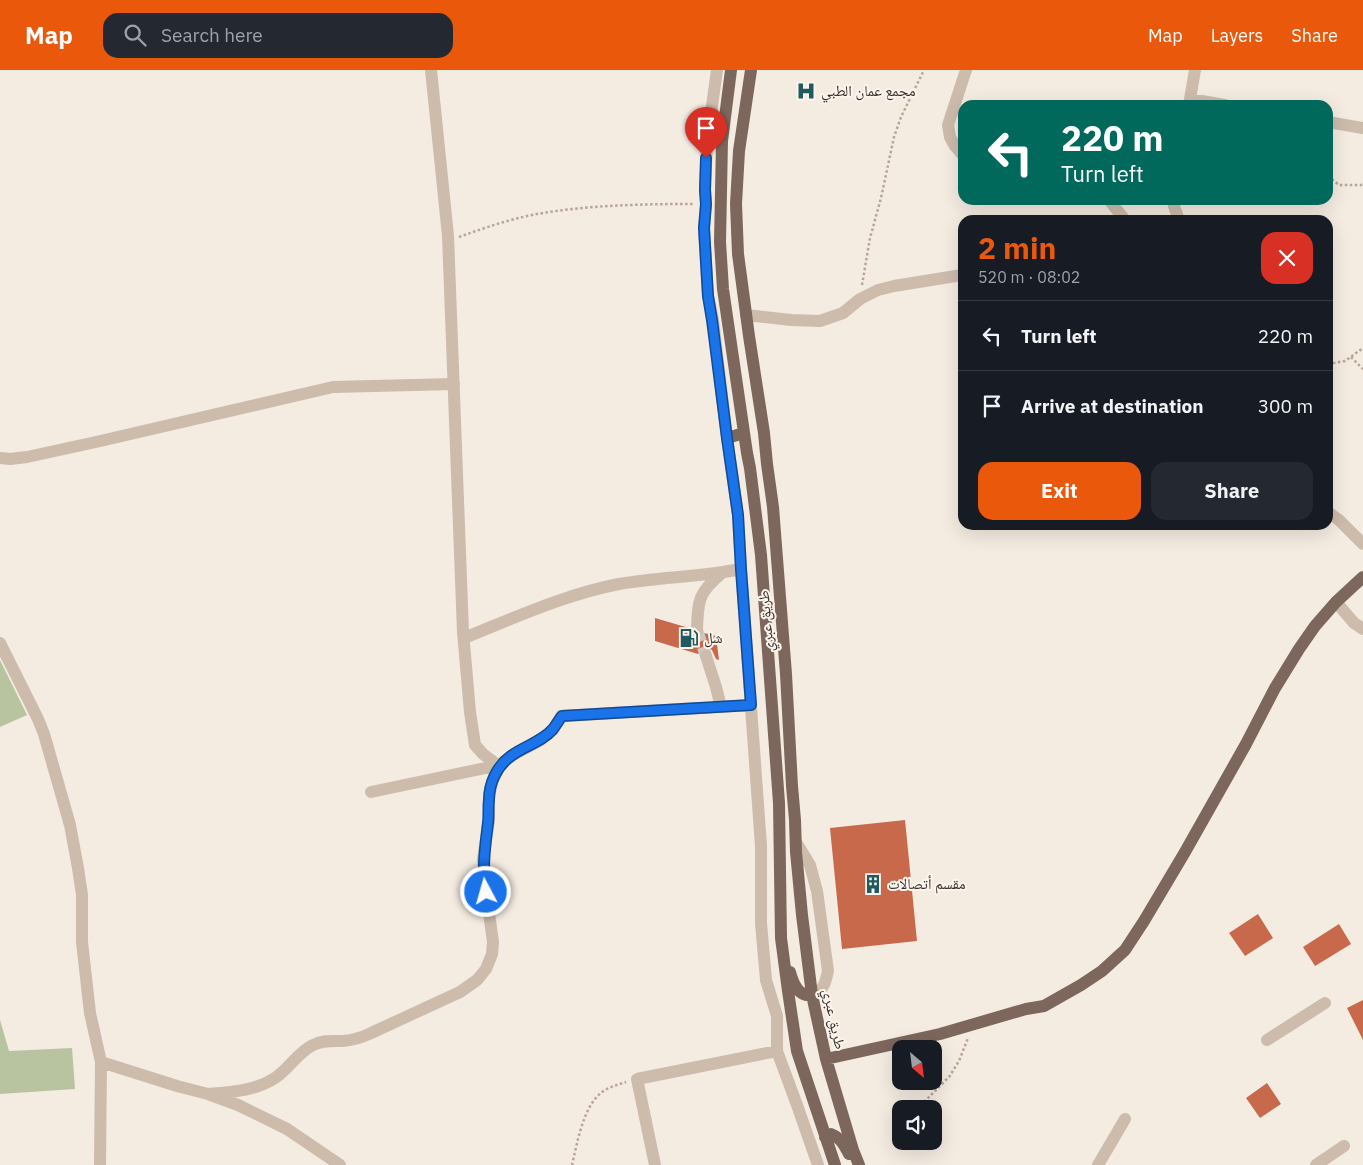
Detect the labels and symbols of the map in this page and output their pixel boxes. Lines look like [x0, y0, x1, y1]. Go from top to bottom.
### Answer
hospital icon: مجمع عمان الطبي [795, 80, 817, 102]
place label: مجمع عمان الطبي [821, 81, 916, 103]
pin [685, 107, 727, 158]
street label: طريق عبري [753, 589, 780, 653]
fuel station icon: شل [678, 627, 700, 649]
place label: شل [704, 628, 723, 648]
position arrow [459, 865, 511, 917]
building icon: مقسم أتصالات [862, 873, 884, 895]
place label: مقسم أتصالات [888, 874, 966, 894]
street label: طريق عبري [816, 987, 850, 1052]
north arrow [892, 1040, 942, 1090]

